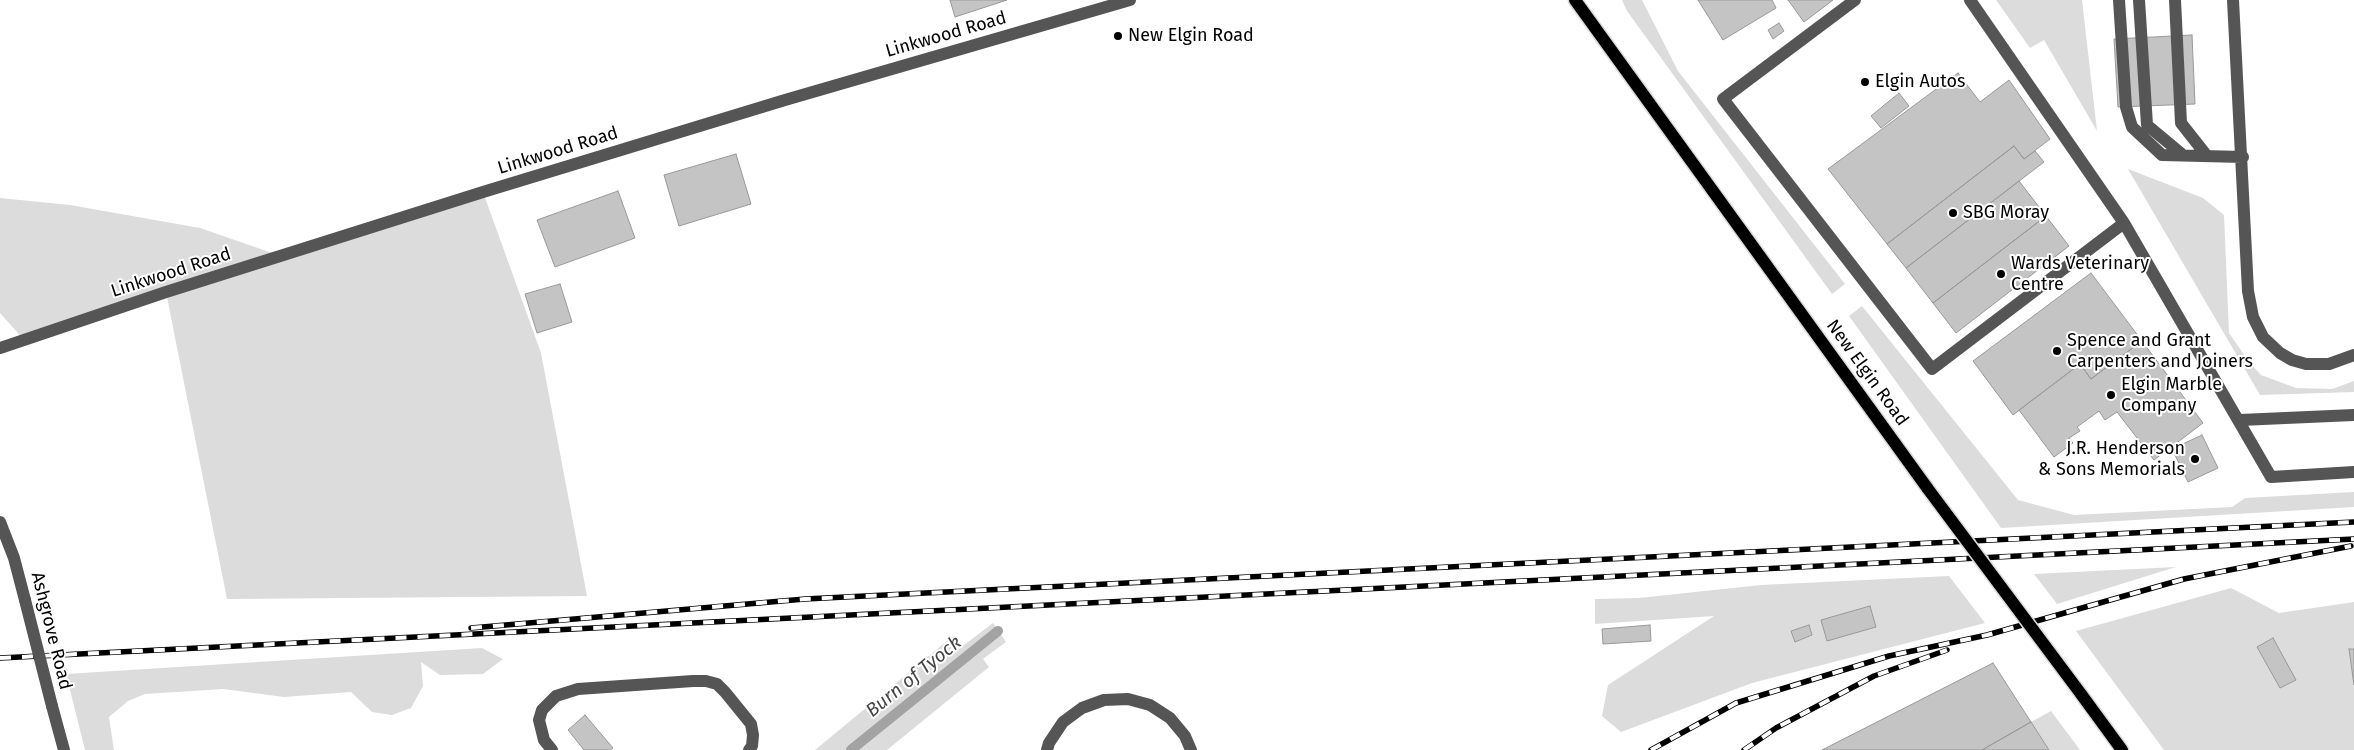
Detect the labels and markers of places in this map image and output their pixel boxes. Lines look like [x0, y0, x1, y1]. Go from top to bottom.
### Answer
place label: New Elgin Road [1128, 25, 1254, 47]
marker: New Elgin Road [1112, 30, 1124, 42]
place label: Elgin Autos [1875, 71, 1965, 93]
marker: Elgin Autos [1859, 76, 1871, 88]
place label: SBG Moray [1963, 202, 2049, 224]
marker: SBG Moray [1947, 207, 1959, 219]
place label: Wards Veterinary Centre [2011, 253, 2149, 296]
marker: Wards Veterinary Centre [1995, 268, 2007, 280]
place label: Spence and Grant Carpenters and Joiners [2067, 330, 2253, 372]
marker: Spence and Grant Carpenters and Joiners [2051, 345, 2063, 357]
place label: Elgin Marble Company [2121, 374, 2222, 416]
marker: Elgin Marble Company [2105, 389, 2117, 401]
place label: J.R. Henderson & Sons Memorials [2038, 438, 2185, 480]
marker: J.R. Henderson & Sons Memorials [2189, 453, 2201, 465]

